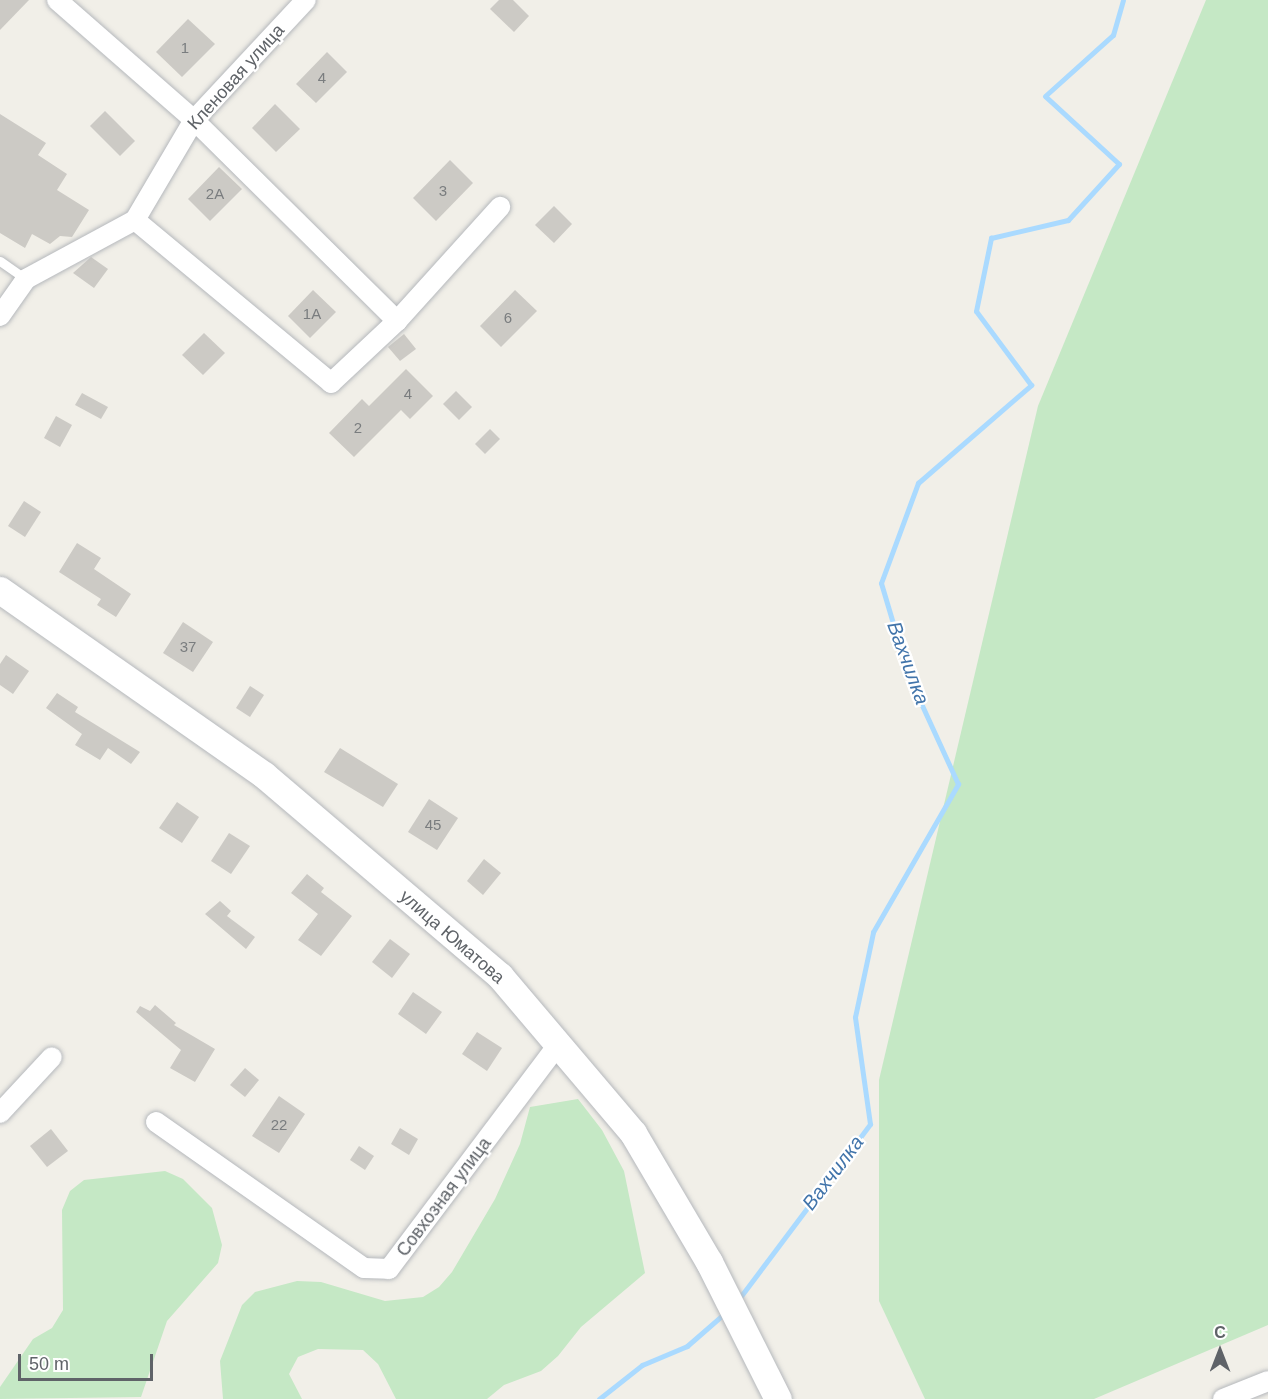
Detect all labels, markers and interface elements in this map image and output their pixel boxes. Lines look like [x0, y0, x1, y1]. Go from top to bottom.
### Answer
street label: Кленовая улица [183, 20, 289, 134]
house number: 1 [181, 39, 189, 57]
house number: 4 [318, 69, 326, 87]
house number: 3 [439, 182, 447, 200]
house number: 2А [206, 185, 224, 203]
house number: 1А [303, 305, 321, 323]
house number: 6 [504, 309, 512, 327]
house number: 4 [404, 385, 412, 403]
house number: 2 [354, 419, 362, 437]
water label: Вахчилка [882, 618, 934, 708]
house number: 37 [180, 638, 196, 656]
house number: 45 [425, 816, 441, 834]
street label: улица Юматова [395, 886, 509, 988]
house number: 22 [271, 1116, 287, 1134]
water label: Вахчилка [797, 1131, 869, 1215]
street label: Совхозная улица [392, 1133, 496, 1261]
north arrow [1190, 1321, 1250, 1381]
text: С [1214, 1324, 1226, 1341]
scale bar [21, 1342, 156, 1380]
text: 50 m [29, 1354, 69, 1374]

